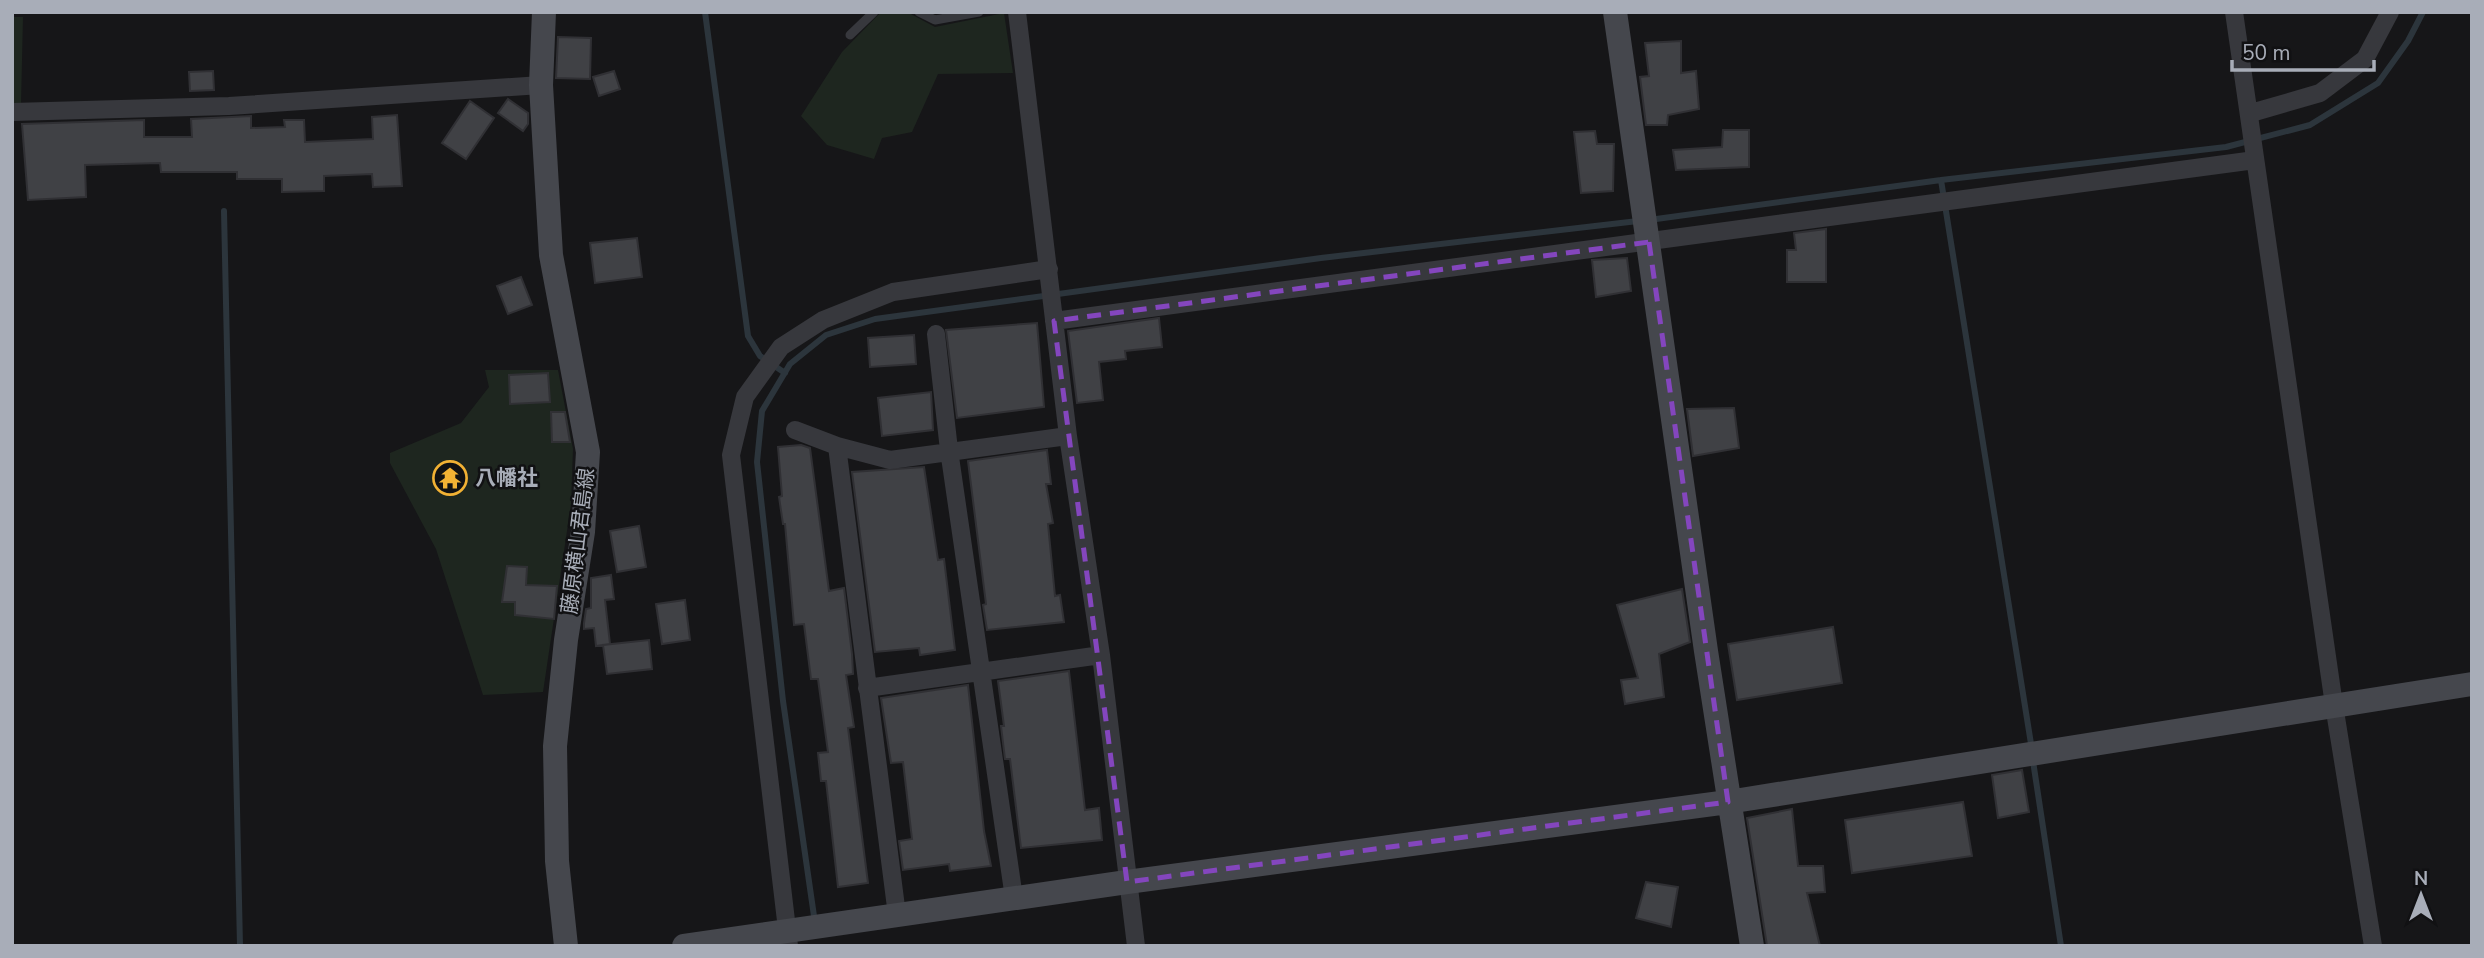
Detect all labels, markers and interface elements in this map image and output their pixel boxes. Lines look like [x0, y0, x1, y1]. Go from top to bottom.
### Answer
scale bar [2232, 28, 2374, 72]
text: 50 m [2242, 39, 2291, 67]
temple icon: 八幡社 [431, 459, 469, 497]
place label: 八幡社 [475, 464, 538, 492]
street label: 藤原横山君島線 [555, 466, 601, 616]
north arrow [2386, 860, 2456, 930]
text: N [2414, 866, 2428, 892]

